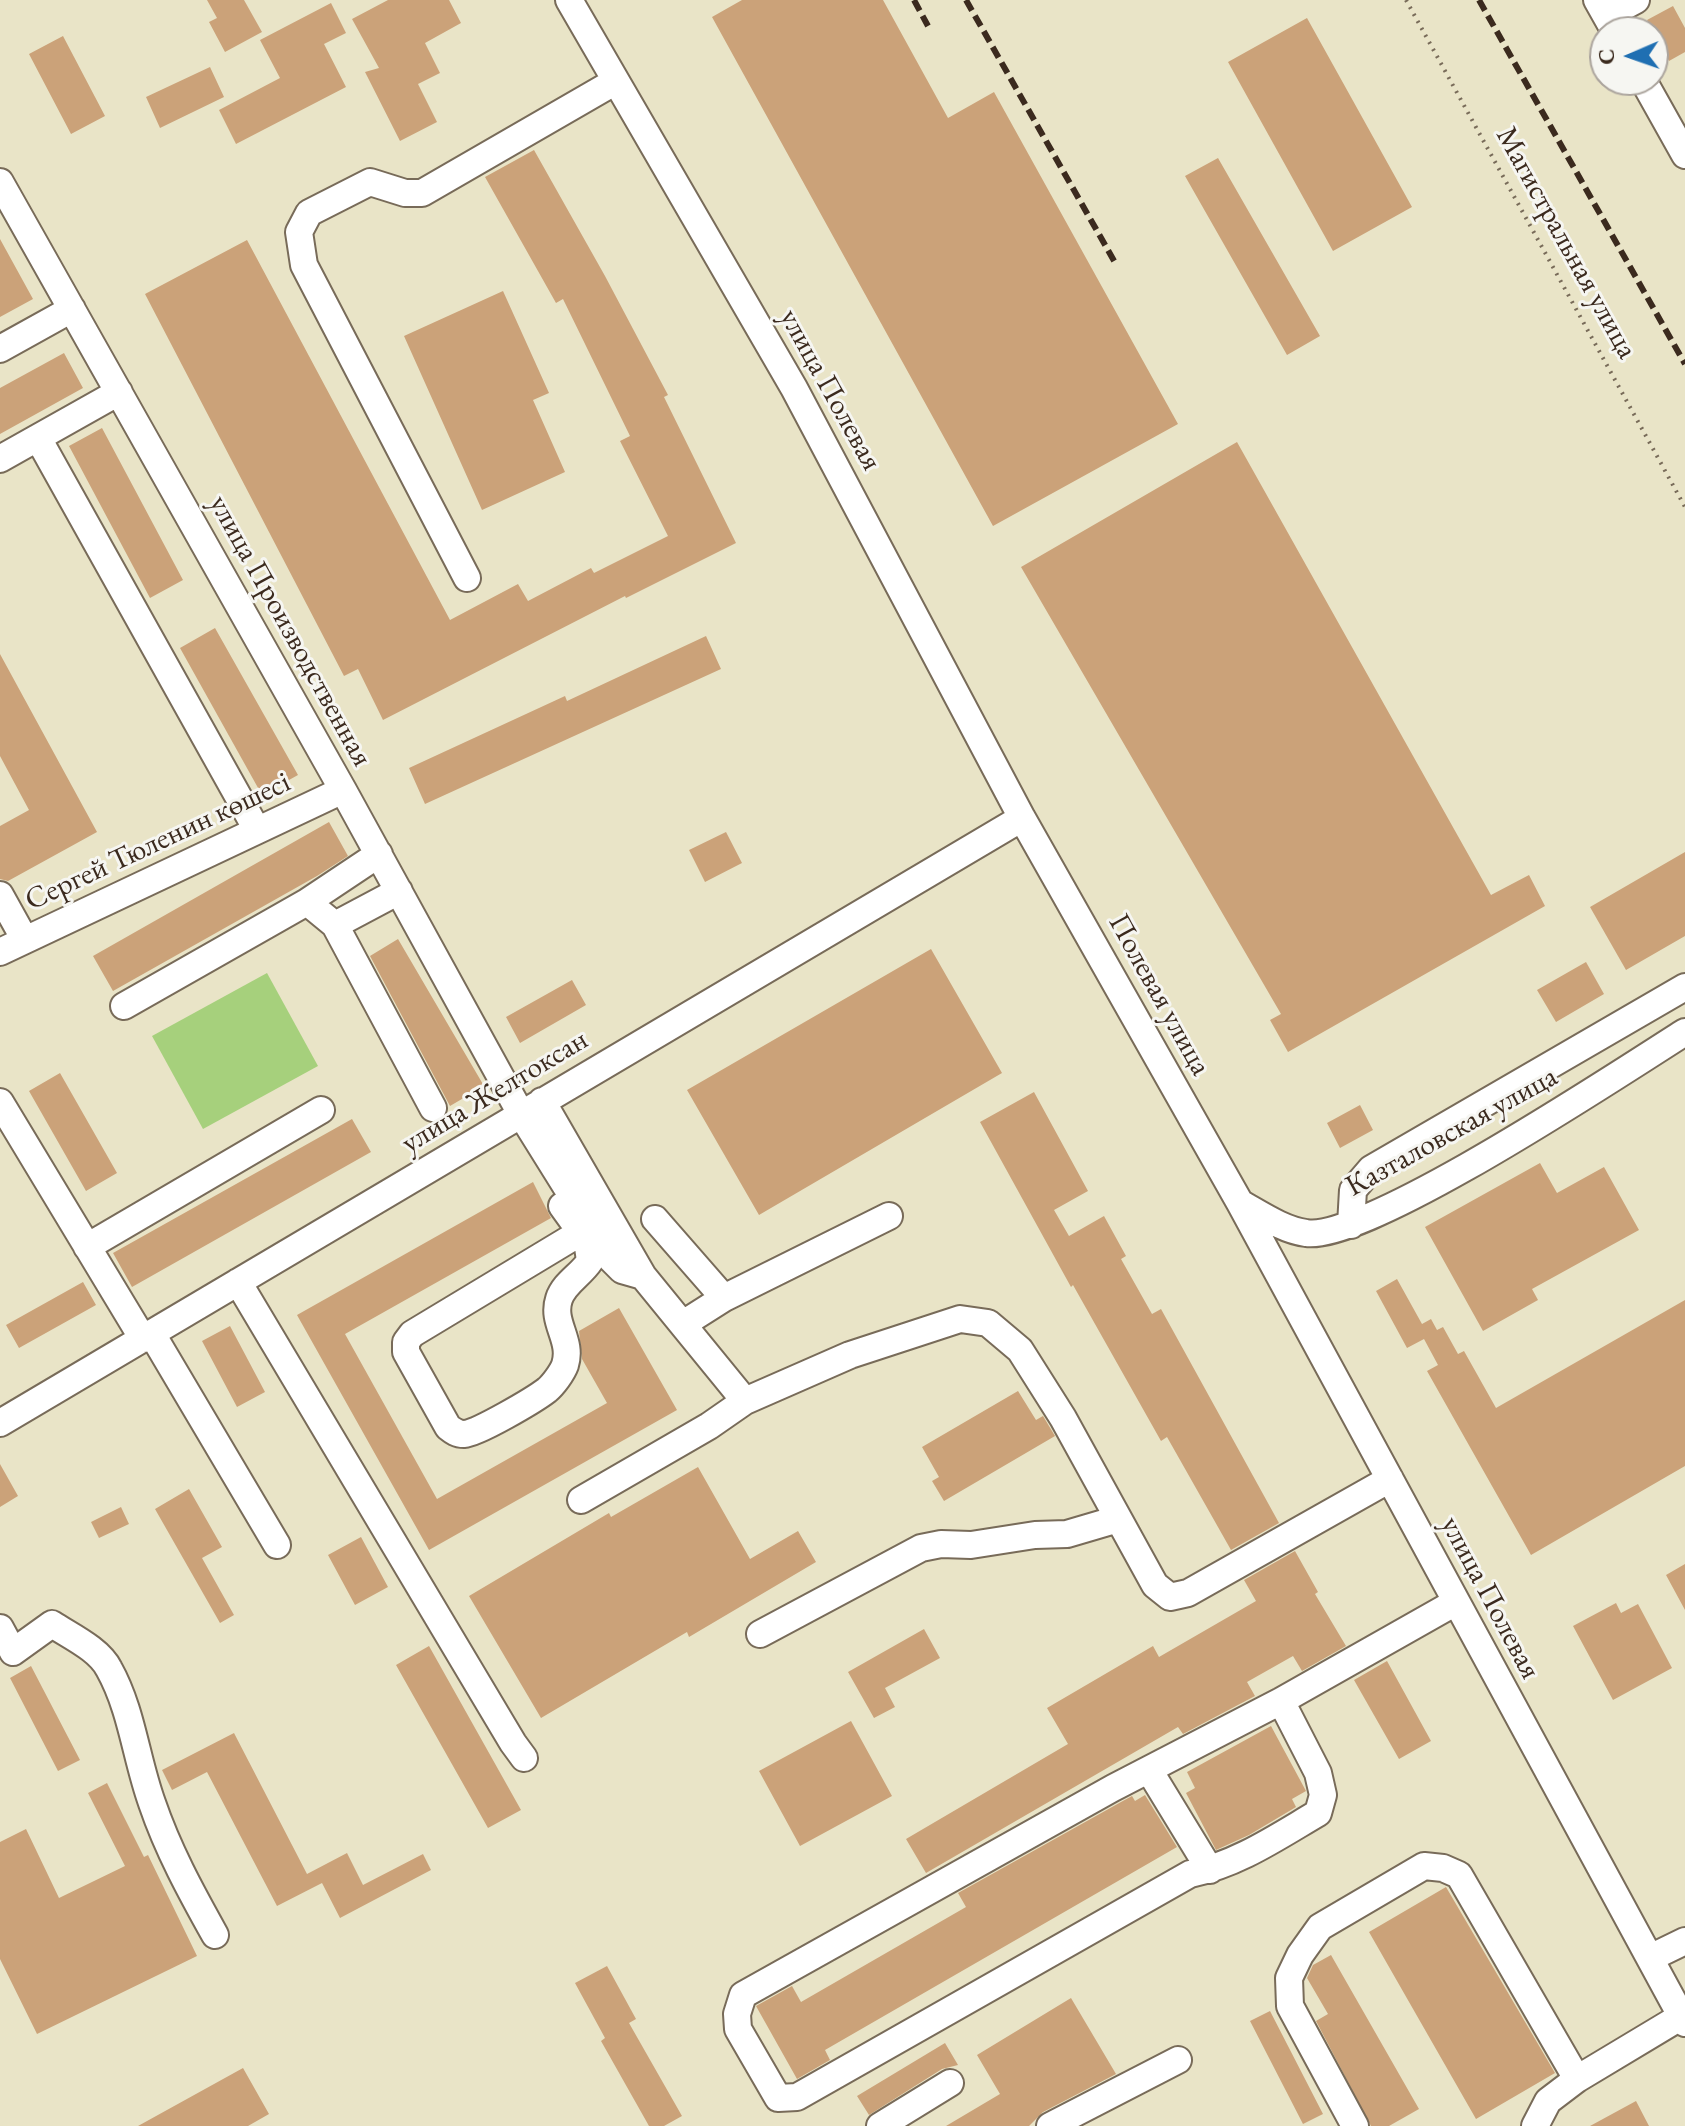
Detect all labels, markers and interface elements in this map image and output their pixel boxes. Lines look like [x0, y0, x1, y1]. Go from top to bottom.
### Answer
north arrow [1589, 16, 1669, 96]
text: С [1592, 48, 1621, 65]
street label: Магистральная улица [1487, 121, 1645, 365]
street label: улица Полевая [771, 303, 889, 477]
street label: улица Производственная [200, 489, 380, 773]
street label: Сергей Тюленин көшесі [20, 765, 296, 919]
street label: Полевая улица [1100, 908, 1218, 1082]
street label: улица Желтоксан [395, 1022, 595, 1162]
street label: Казталовская улица [1340, 1059, 1564, 1205]
street label: улица Полевая [1432, 1510, 1548, 1686]

